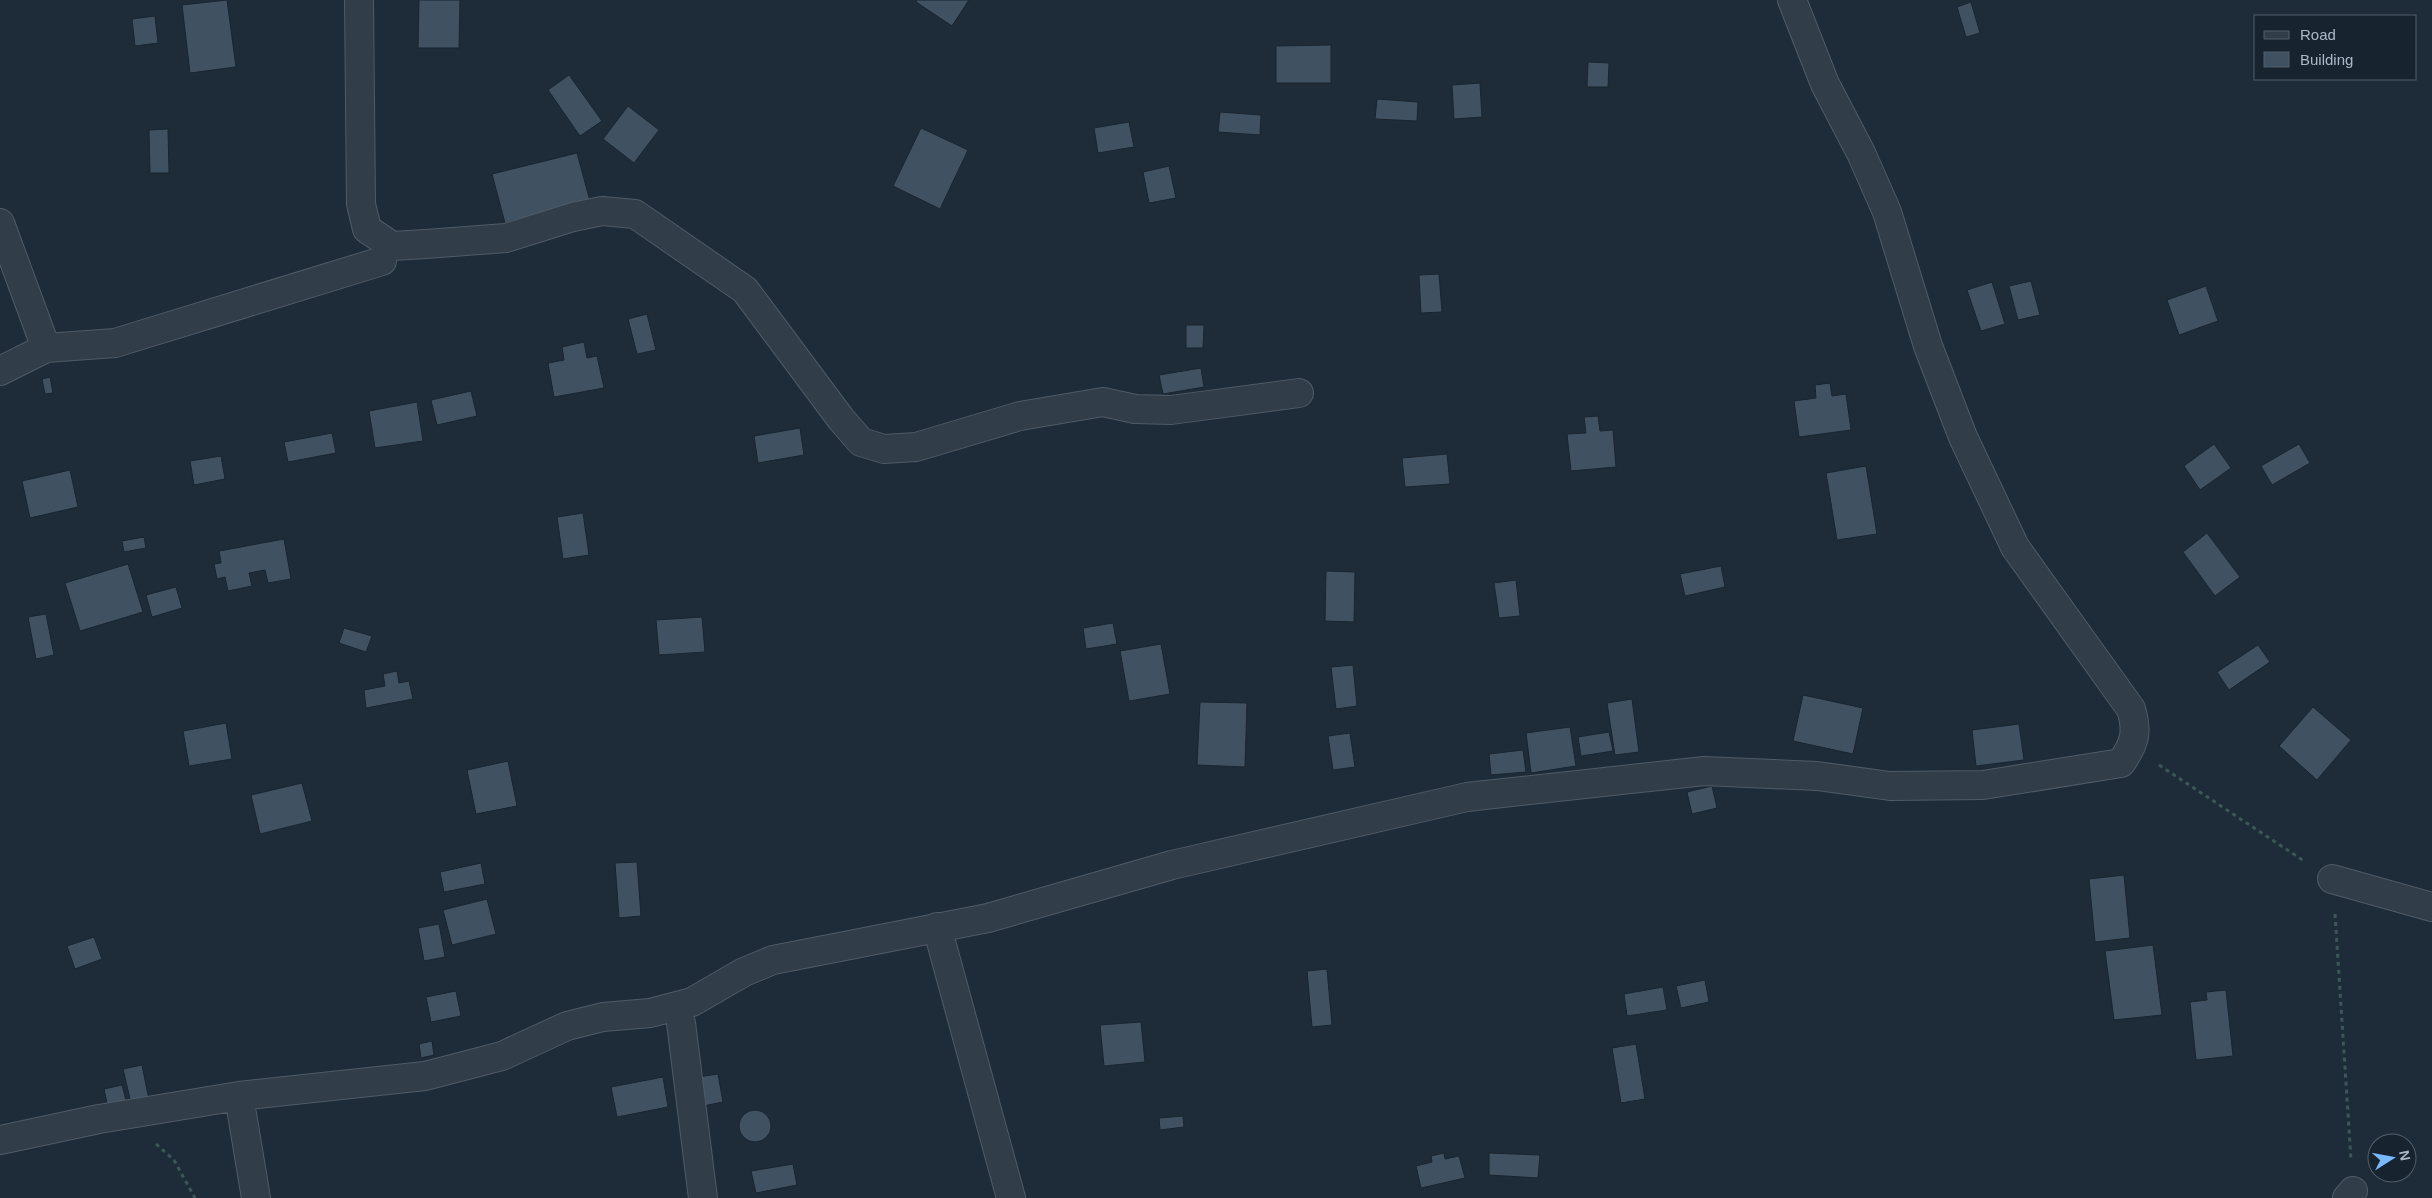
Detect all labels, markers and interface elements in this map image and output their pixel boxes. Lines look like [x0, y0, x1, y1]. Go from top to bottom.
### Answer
legend [2254, 15, 2417, 80]
text: Road [2300, 26, 2336, 43]
text: Building [2300, 51, 2353, 68]
north arrow [2367, 1133, 2417, 1183]
text: N [2396, 1149, 2414, 1162]

